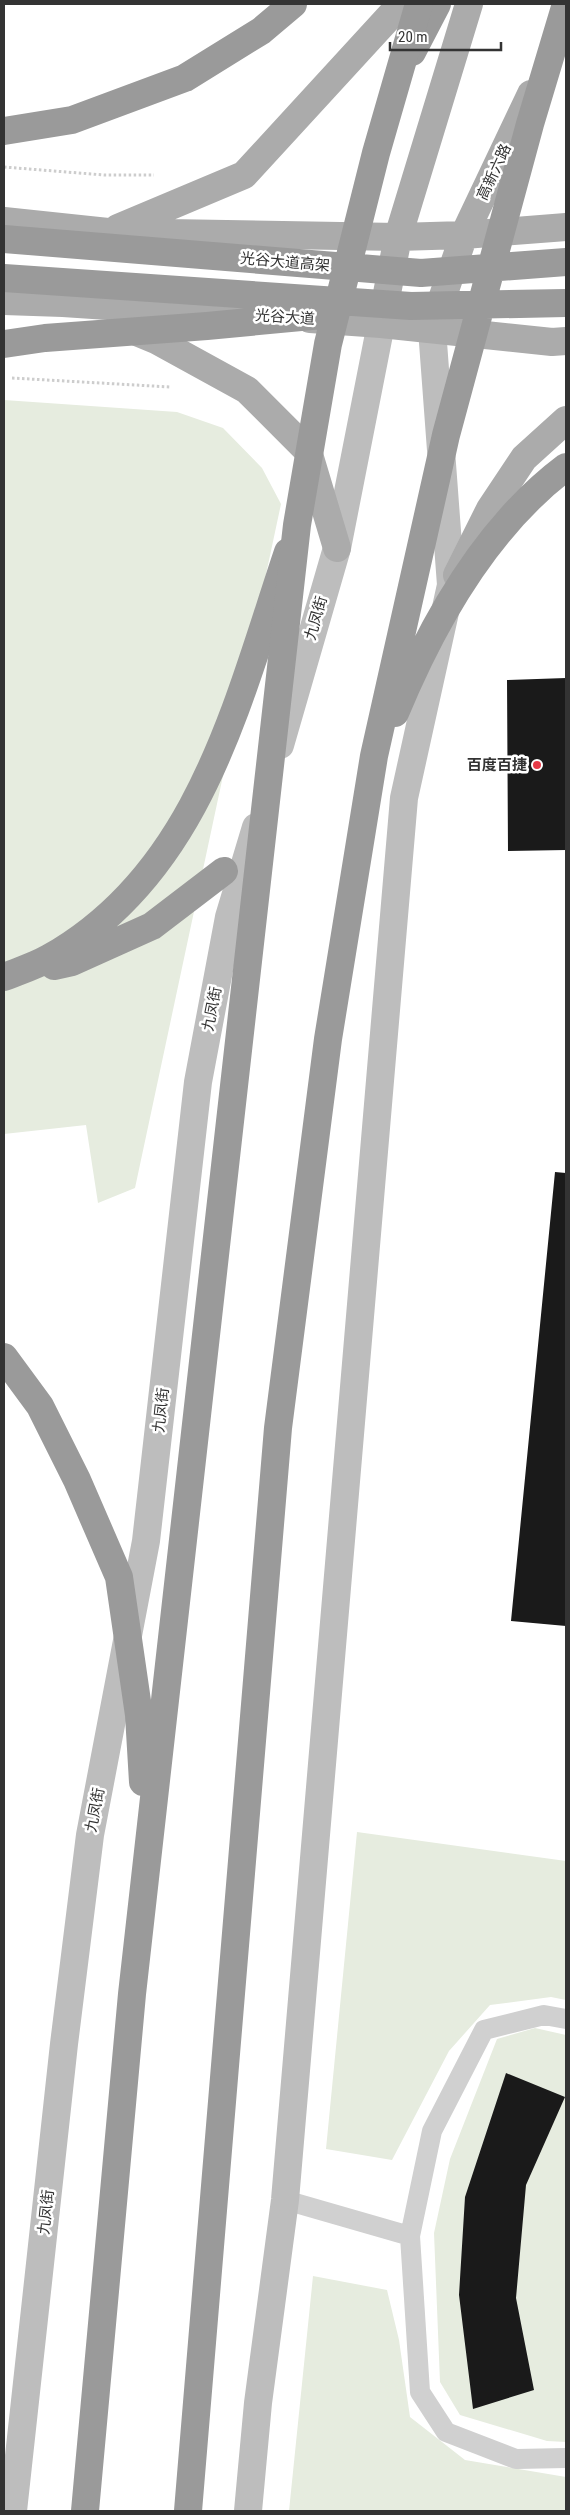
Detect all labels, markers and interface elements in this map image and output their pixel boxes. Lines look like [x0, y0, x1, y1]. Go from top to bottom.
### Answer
scale bar [390, 20, 501, 52]
text: 20 m [398, 28, 428, 46]
street label: 高新六路 [473, 141, 515, 203]
street label: 光谷大道高架 [239, 249, 331, 275]
street label: 光谷大道 [254, 306, 316, 328]
street label: 九凤街 [301, 594, 331, 642]
place label: 百度百捷 [467, 756, 527, 774]
marker: 百度百捷 [531, 759, 543, 771]
street label: 九凤街 [199, 985, 225, 1033]
street label: 九凤街 [150, 1387, 172, 1433]
street label: 九凤街 [82, 1786, 108, 1834]
street label: 九凤街 [35, 2189, 57, 2235]

